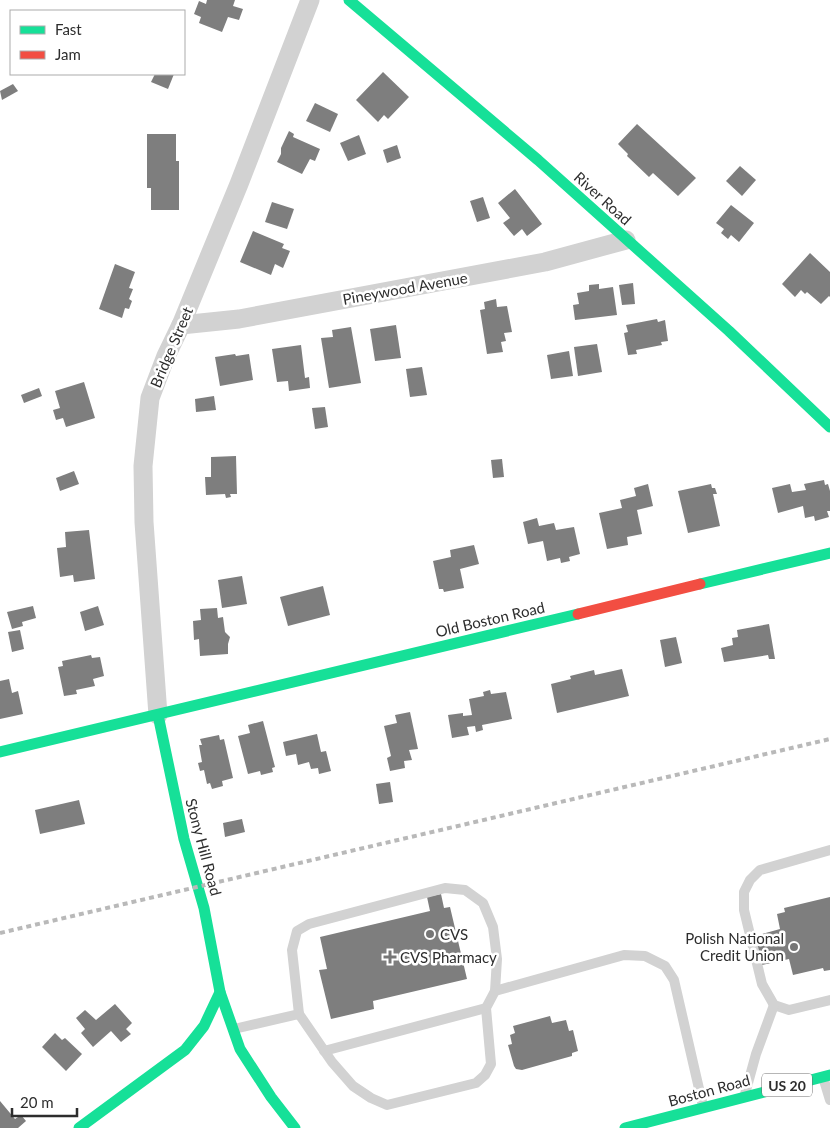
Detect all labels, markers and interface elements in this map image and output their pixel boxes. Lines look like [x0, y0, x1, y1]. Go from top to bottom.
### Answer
legend [10, 10, 185, 75]
text: Fast [55, 20, 82, 38]
text: Jam [55, 45, 81, 63]
street label: River Road [571, 168, 635, 228]
street label: Pineywood Avenue [341, 268, 469, 308]
street label: Bridge Street [146, 303, 196, 390]
street label: Old Boston Road [434, 598, 546, 640]
street label: Stony Hill Road [182, 796, 226, 898]
place label: CVS [440, 925, 468, 943]
marker: CVS [424, 928, 436, 940]
place label: Polish National Credit Union [685, 929, 784, 964]
marker: Polish National Credit Union [788, 941, 800, 953]
place label: CVS Pharmacy [400, 948, 497, 966]
marker: CVS Pharmacy [384, 951, 396, 963]
street label: Boston Road [666, 1070, 752, 1110]
road number: US 20 [762, 1074, 812, 1096]
scale bar [12, 1086, 78, 1118]
text: 20 m [20, 1093, 54, 1111]

